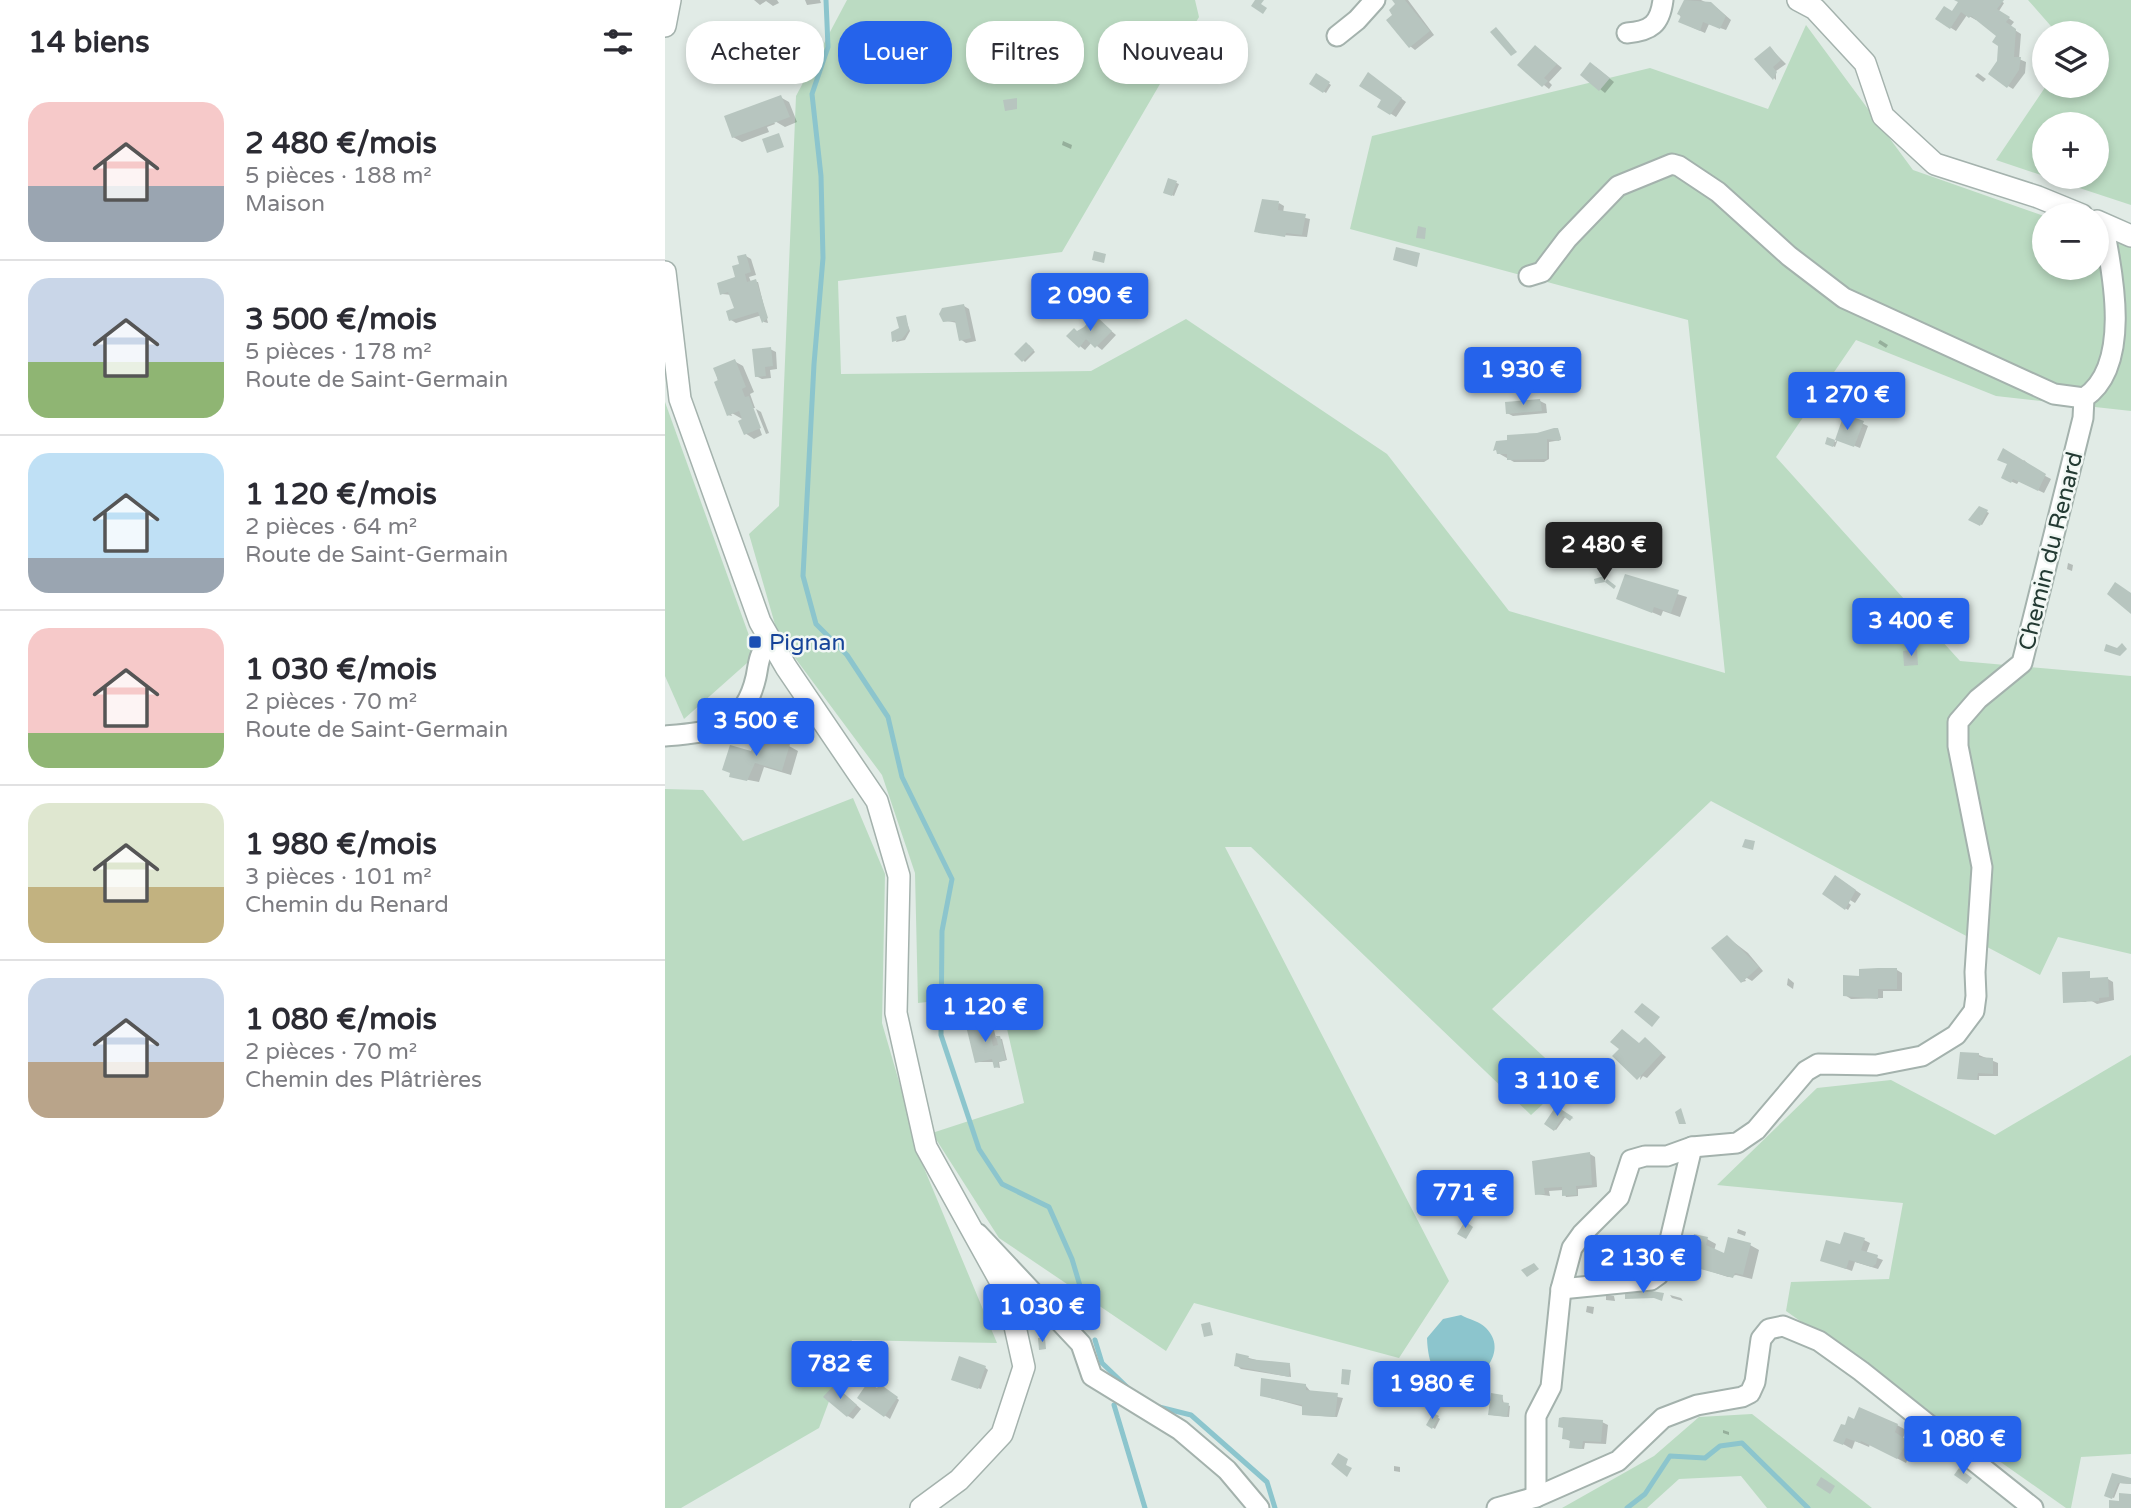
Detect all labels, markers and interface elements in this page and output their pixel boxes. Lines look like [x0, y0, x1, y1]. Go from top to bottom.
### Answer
chip: Acheter [686, 21, 824, 84]
chip: Louer [838, 21, 952, 84]
chip: Filtres [966, 21, 1084, 84]
chip: Nouveau [1098, 21, 1248, 84]
map controls [2032, 21, 2109, 280]
button: layers [2032, 21, 2109, 98]
icon: filters [599, 23, 637, 61]
text: 14 biens [28, 24, 150, 61]
button: + [2032, 112, 2109, 189]
text: 2 480 €/mois [245, 125, 437, 162]
icon: home [84, 130, 168, 214]
text: 5 pièces · 188 m² [245, 162, 432, 190]
text: Maison [245, 190, 325, 218]
button: − [2032, 203, 2109, 280]
pin: 2 090 € [1025, 274, 1155, 333]
text: 2 090 € [1047, 282, 1133, 310]
text: 3 500 €/mois [245, 301, 437, 338]
icon: home [84, 306, 168, 390]
text: 5 pièces · 178 m² [245, 338, 432, 366]
pin: 1 930 € [1458, 348, 1588, 407]
text: 1 930 € [1480, 356, 1566, 384]
text: Route de Saint-Germain [245, 366, 508, 394]
pin: 1 270 € [1782, 372, 1912, 432]
text: 1 270 € [1804, 381, 1890, 409]
street label: Chemin du Renard [2013, 449, 2089, 653]
text: 1 120 €/mois [245, 476, 437, 513]
icon: home [84, 481, 168, 565]
text: 2 pièces · 64 m² [245, 513, 417, 541]
pin: 2 480 € [1539, 522, 1669, 582]
text: 2 480 € [1561, 531, 1647, 559]
text: Route de Saint-Germain [245, 541, 508, 569]
pin: 3 400 € [1846, 598, 1976, 658]
text: 3 400 € [1868, 607, 1954, 635]
place label: Pignan [769, 629, 845, 657]
marker: Pignan [747, 634, 763, 650]
text: 1 030 €/mois [245, 651, 437, 688]
icon: home [84, 656, 168, 740]
text: 2 pièces · 70 m² [245, 688, 417, 716]
pin: 3 500 € [691, 698, 821, 758]
text: 3 500 € [713, 707, 799, 735]
text: Route de Saint-Germain [245, 716, 508, 744]
text: 1 980 €/mois [245, 826, 437, 863]
icon: home [84, 831, 168, 915]
text: 3 pièces · 101 m² [245, 863, 432, 891]
text: Chemin du Renard [245, 891, 449, 919]
pin: 1 120 € [920, 984, 1050, 1044]
text: 1 120 € [942, 993, 1028, 1021]
text: 1 080 €/mois [245, 1001, 437, 1038]
icon: home [84, 1006, 168, 1090]
text: 2 pièces · 70 m² [245, 1038, 417, 1066]
pin: 3 110 € [1492, 1058, 1622, 1118]
text: Chemin des Plâtrières [245, 1066, 482, 1094]
text: 3 110 € [1514, 1067, 1600, 1095]
pin: 771 € [1416, 1170, 1514, 1230]
text: 771 € [1433, 1179, 1498, 1207]
pin: 2 130 € [1578, 1236, 1708, 1295]
text: 2 130 € [1600, 1244, 1686, 1272]
pin: 1 030 € [977, 1284, 1107, 1344]
text: 1 030 € [999, 1293, 1085, 1321]
pin: 782 € [791, 1342, 889, 1401]
text: 782 € [808, 1350, 873, 1378]
pin: 1 980 € [1367, 1362, 1497, 1421]
text: 1 980 € [1389, 1370, 1475, 1398]
pin: 1 080 € [1898, 1416, 2028, 1476]
text: 1 080 € [1920, 1425, 2006, 1453]

